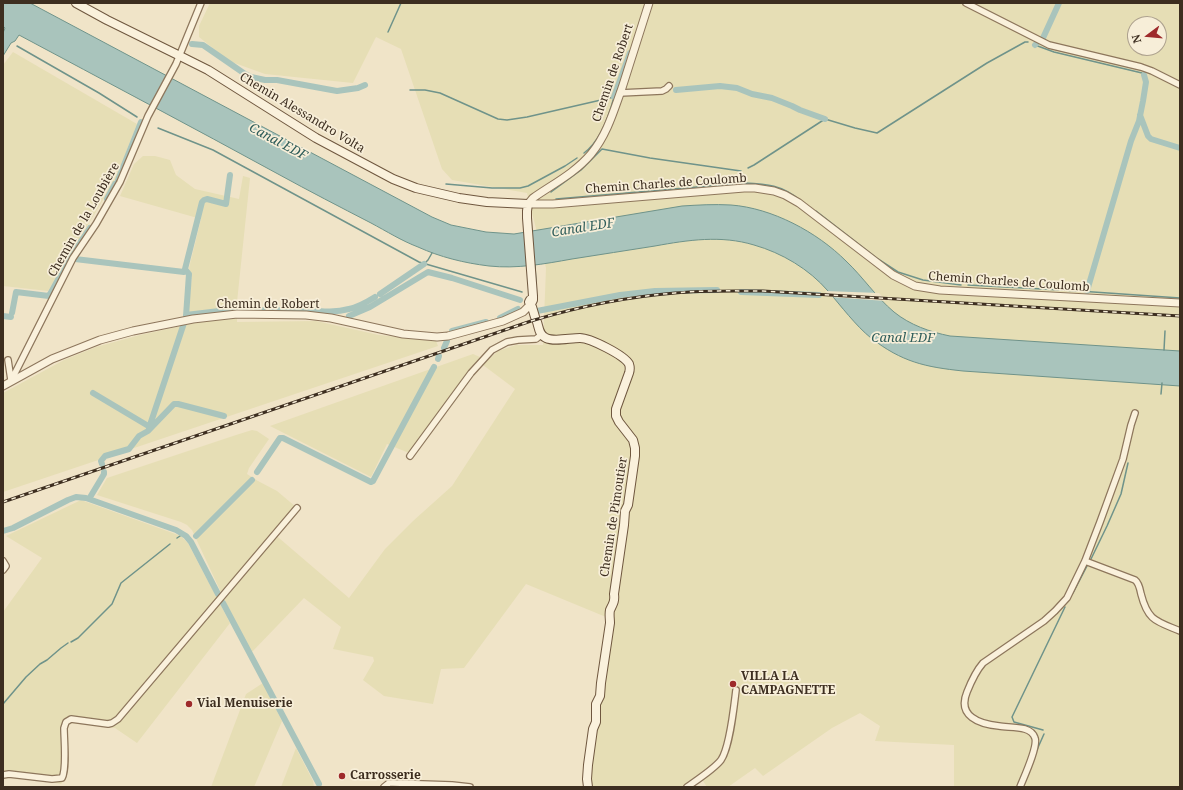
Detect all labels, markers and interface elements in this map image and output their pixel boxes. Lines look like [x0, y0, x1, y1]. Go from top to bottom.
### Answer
north arrow [1127, 16, 1167, 56]
street label: Chemin de Robert [589, 22, 637, 124]
text: N [1128, 33, 1144, 45]
street label: Chemin Alessandro Volta [237, 70, 367, 156]
water label: Canal EDF [246, 120, 310, 164]
street label: Chemin de la Loubière [45, 160, 123, 280]
street label: Chemin Charles de Coulomb [585, 171, 747, 197]
water label: Canal EDF [550, 215, 616, 241]
street label: Chemin Charles de Coulomb [928, 269, 1090, 295]
street label: Chemin de Robert [217, 298, 319, 312]
water label: Canal EDF [871, 330, 935, 346]
street label: Chemin de Pimoutier [597, 456, 631, 578]
place label: VILLA LA CAMPAGNETTE [741, 670, 835, 698]
marker: VILLA LA CAMPAGNETTE [728, 679, 738, 689]
place label: Vial Menuiserie [197, 697, 293, 711]
marker: Vial Menuiserie [184, 699, 194, 709]
place label: Carrosserie [350, 769, 421, 783]
marker: Carrosserie [337, 771, 347, 781]

